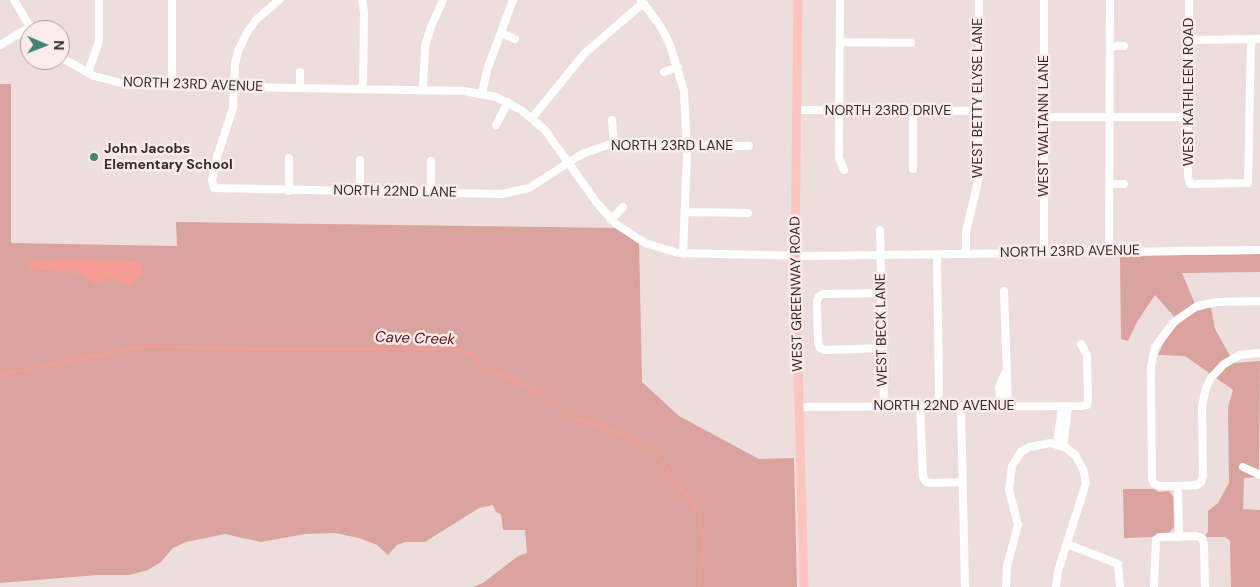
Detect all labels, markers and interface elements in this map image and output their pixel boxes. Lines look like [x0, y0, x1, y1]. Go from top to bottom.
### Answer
street label: WEST BETTY ELYSE LANE [970, 18, 986, 178]
street label: WEST KATHLEEN ROAD [1181, 18, 1197, 166]
north arrow [20, 20, 70, 70]
text: N [50, 40, 68, 51]
street label: WEST WALTANN LANE [1036, 55, 1052, 197]
street label: NORTH 23RD AVENUE [123, 74, 263, 96]
street label: NORTH 23RD DRIVE [825, 103, 951, 119]
street label: NORTH 23RD LANE [611, 138, 733, 154]
place label: John Jacobs Elementary School [104, 141, 233, 174]
marker: John Jacobs Elementary School [88, 151, 100, 163]
street label: NORTH 22ND LANE [333, 183, 457, 201]
street label: WEST GREENWAY ROAD [787, 216, 807, 372]
street label: NORTH 23RD AVENUE [1000, 242, 1140, 262]
street label: WEST BECK LANE [873, 273, 891, 387]
water label: Cave Creek [375, 329, 455, 349]
street label: NORTH 22ND AVENUE [873, 398, 1015, 414]

